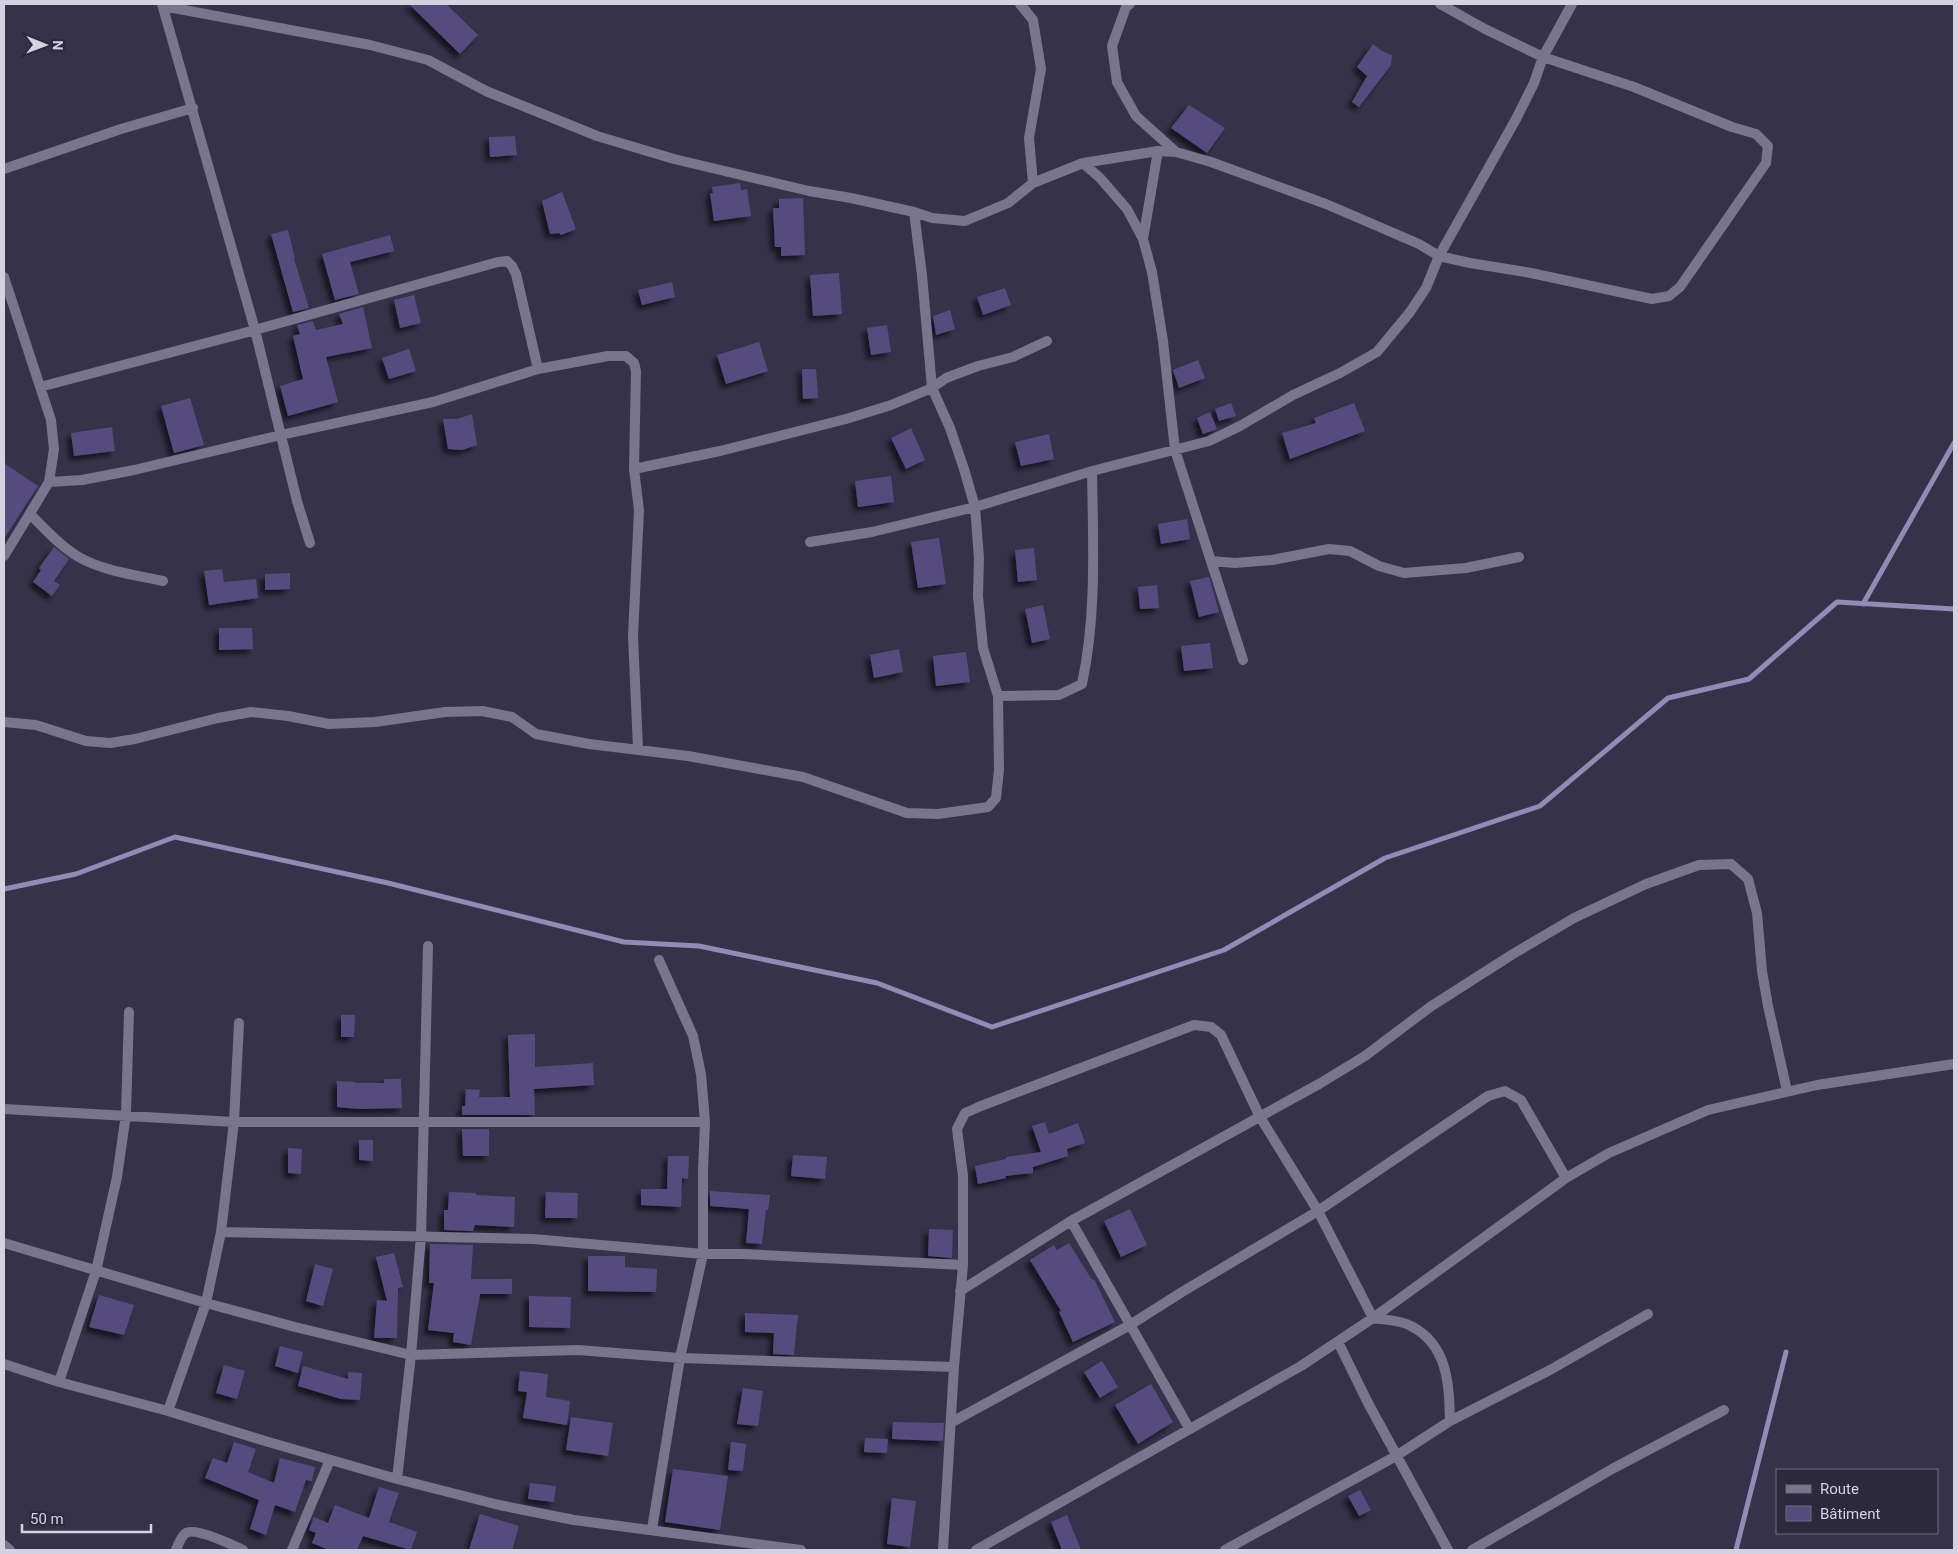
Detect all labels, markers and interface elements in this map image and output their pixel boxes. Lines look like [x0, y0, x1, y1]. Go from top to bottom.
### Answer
north arrow [20, 20, 70, 70]
text: N [50, 40, 66, 50]
legend [1776, 1469, 1938, 1534]
text: Route [1820, 1480, 1859, 1498]
scale bar [22, 1502, 151, 1534]
text: Bâtiment [1820, 1505, 1880, 1523]
text: 50 m [30, 1510, 64, 1528]

